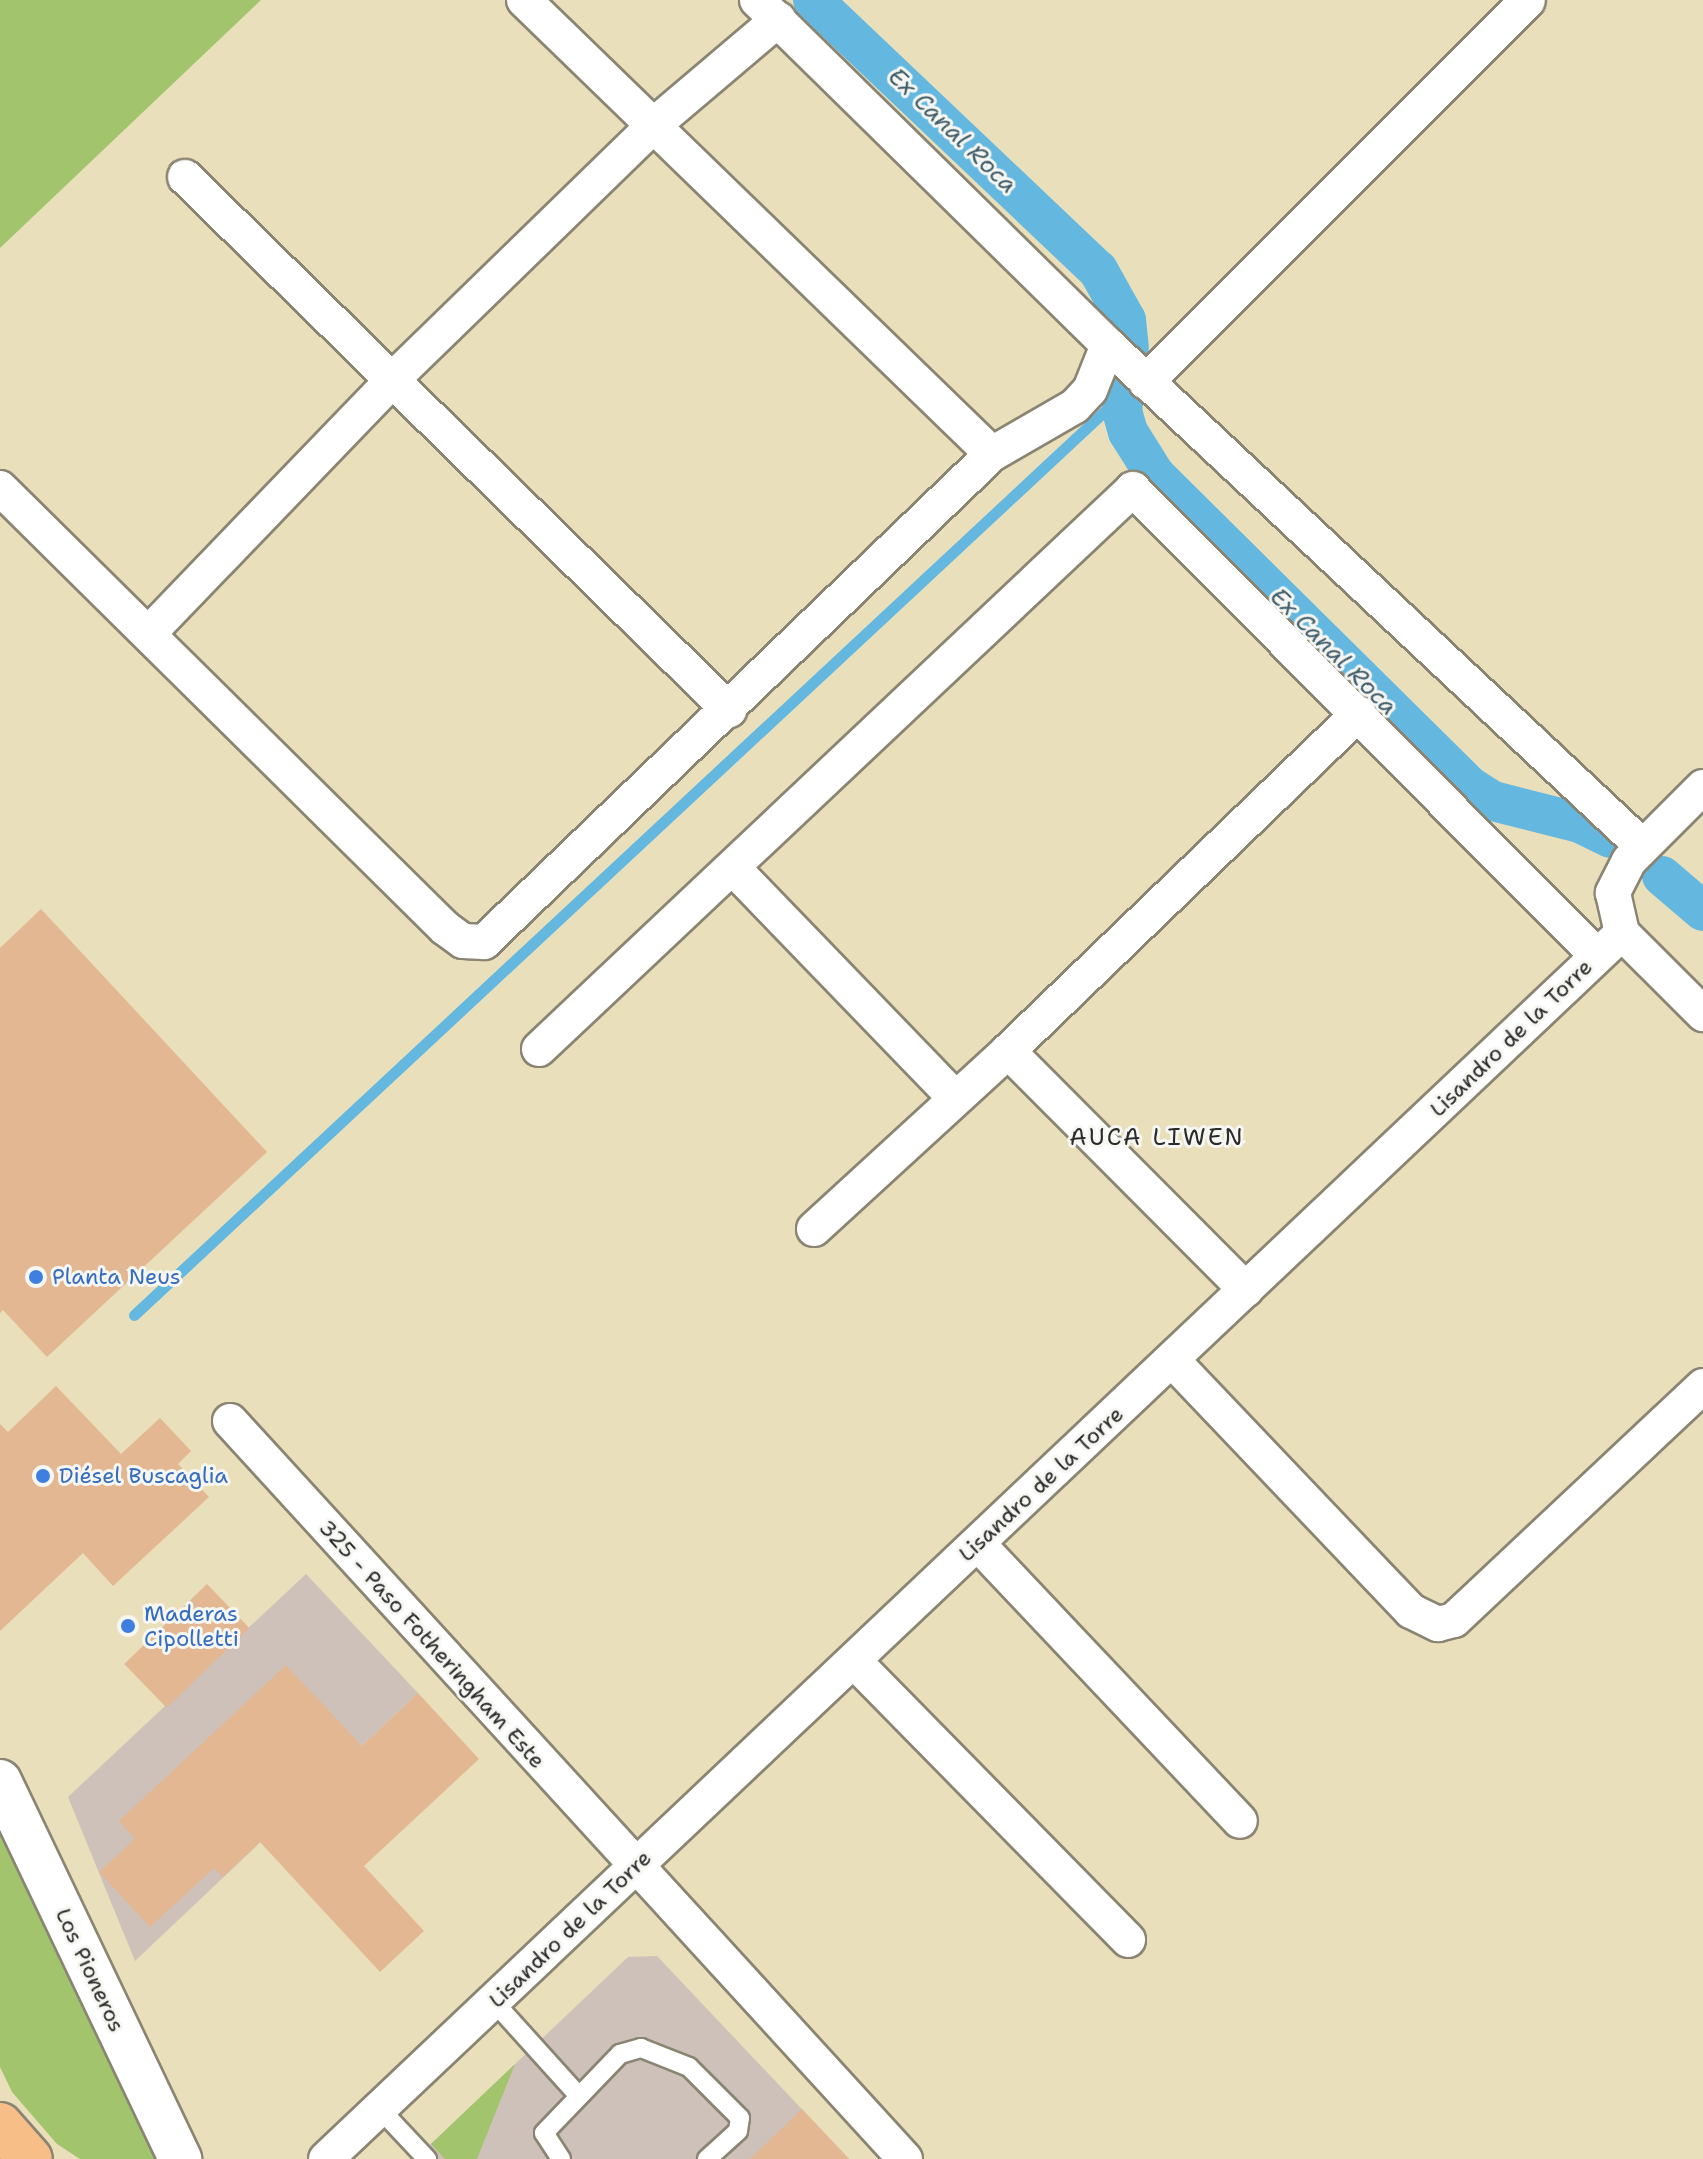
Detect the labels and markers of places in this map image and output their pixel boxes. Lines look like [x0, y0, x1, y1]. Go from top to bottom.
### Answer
place label: Planta Neus [52, 1264, 181, 1290]
marker: Planta Neus [27, 1268, 45, 1286]
place label: Diésel Buscaglia [59, 1463, 228, 1489]
marker: Diésel Buscaglia [34, 1467, 52, 1485]
place label: Maderas Cipolletti [144, 1600, 239, 1652]
marker: Maderas Cipolletti [119, 1617, 137, 1635]

